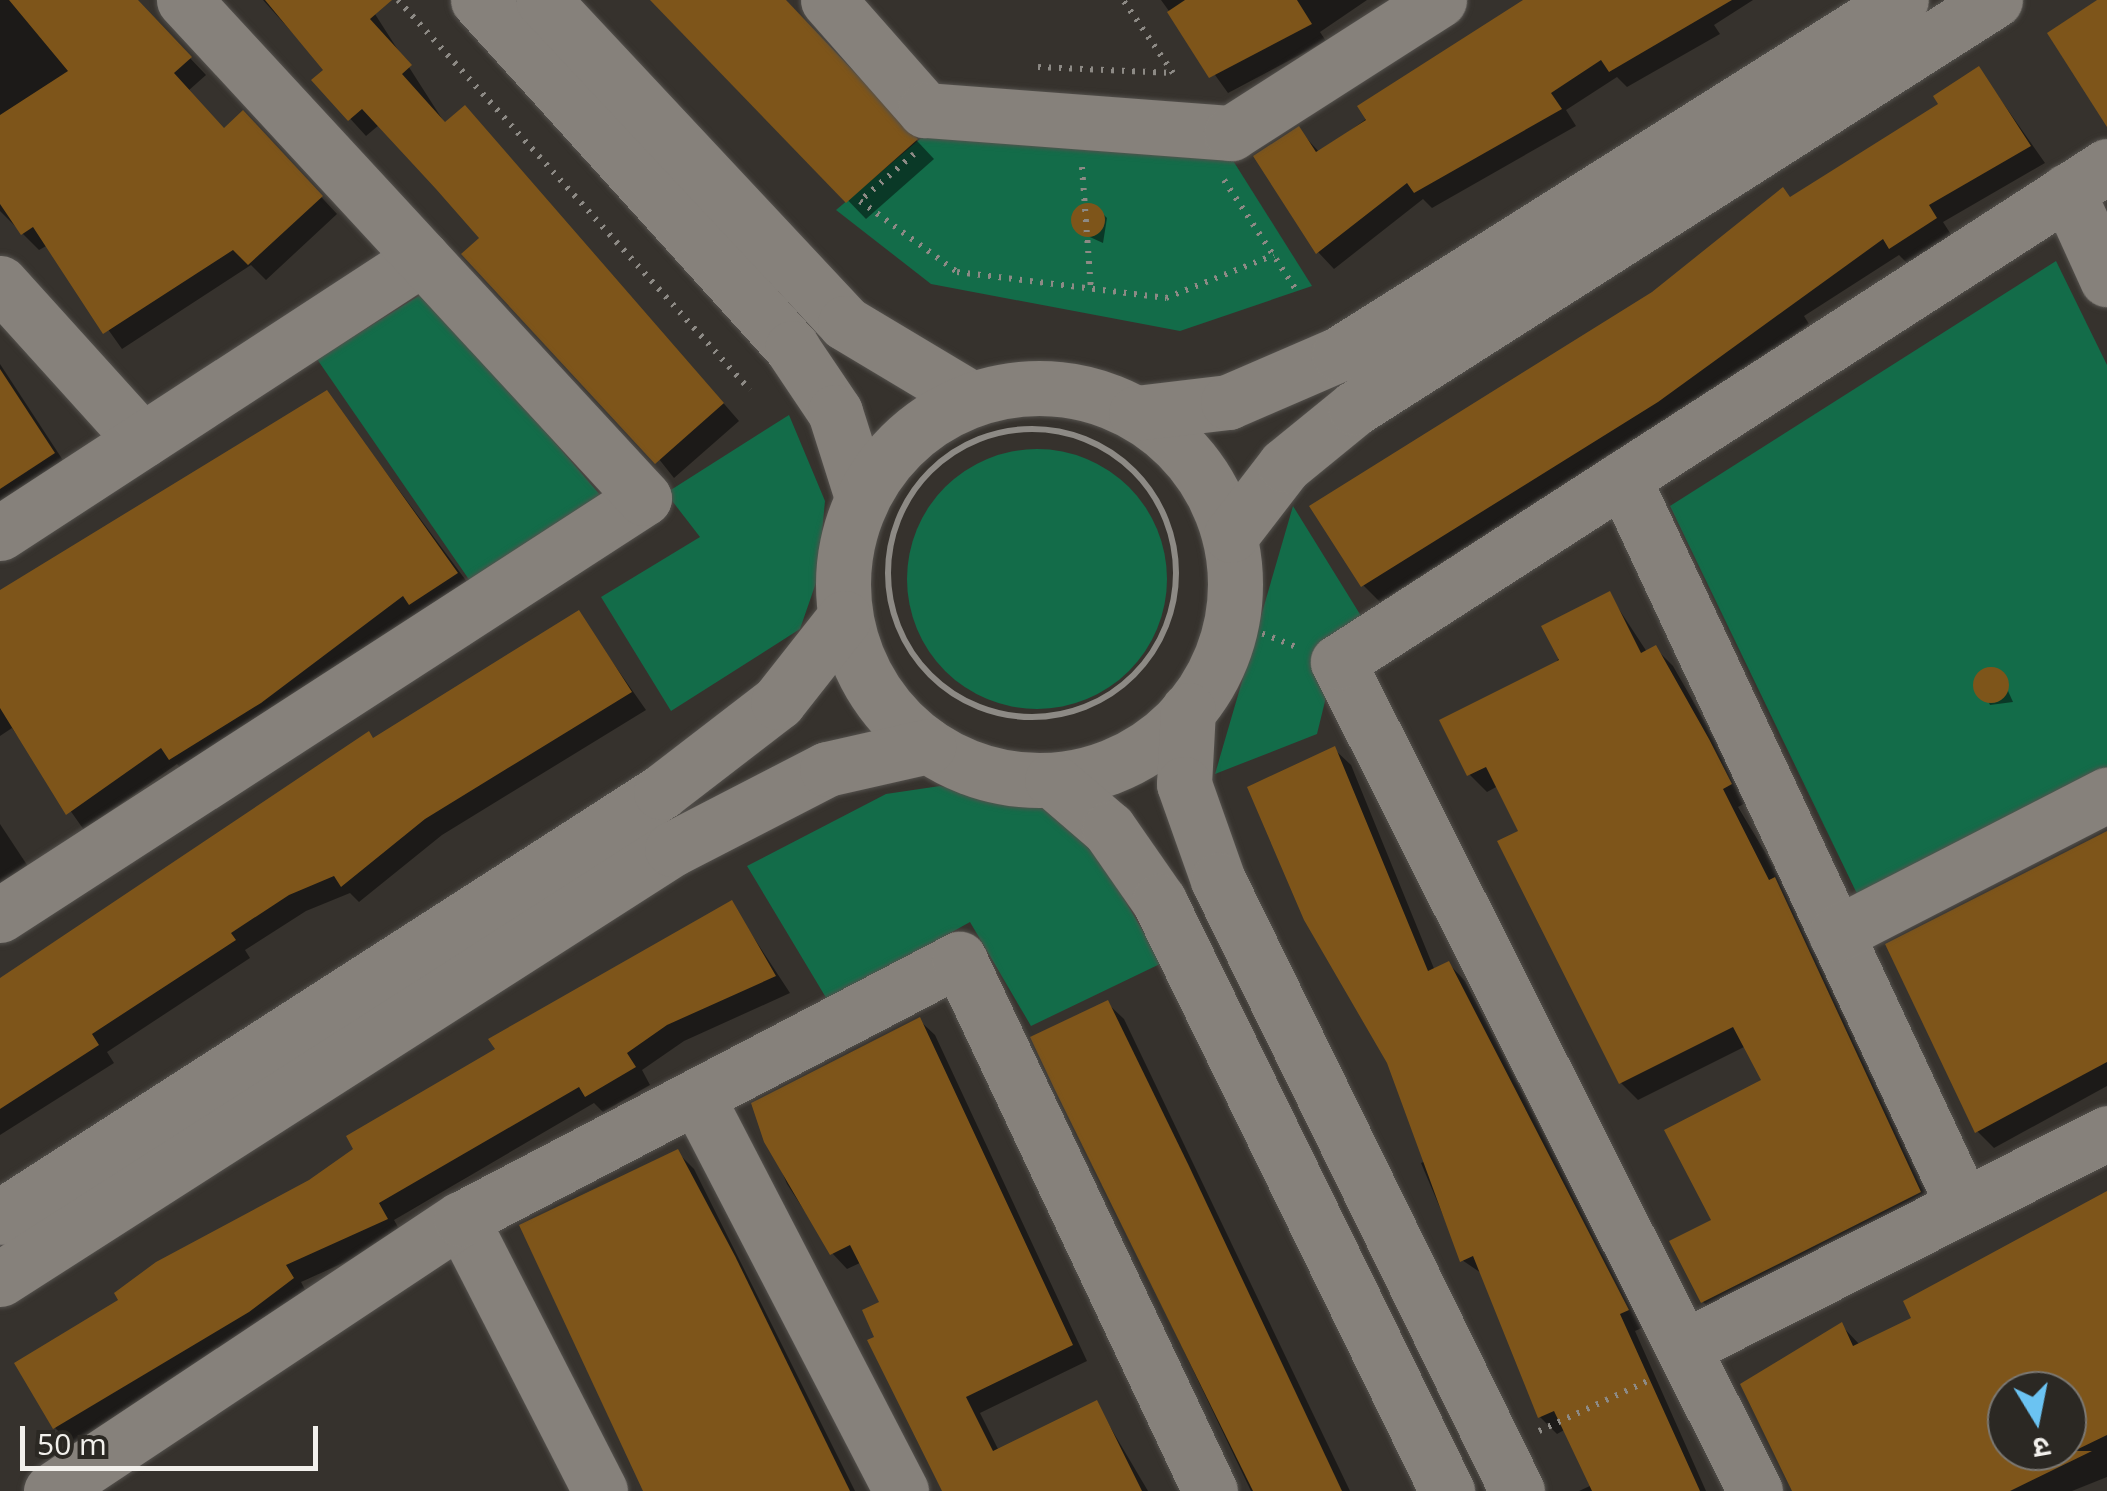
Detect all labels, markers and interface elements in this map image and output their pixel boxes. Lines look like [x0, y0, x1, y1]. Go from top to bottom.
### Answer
north arrow [1987, 1371, 2087, 1471]
scale bar [25, 1406, 322, 1468]
text: 50 m [37, 1423, 107, 1464]
text: उ [2030, 1428, 2053, 1469]

